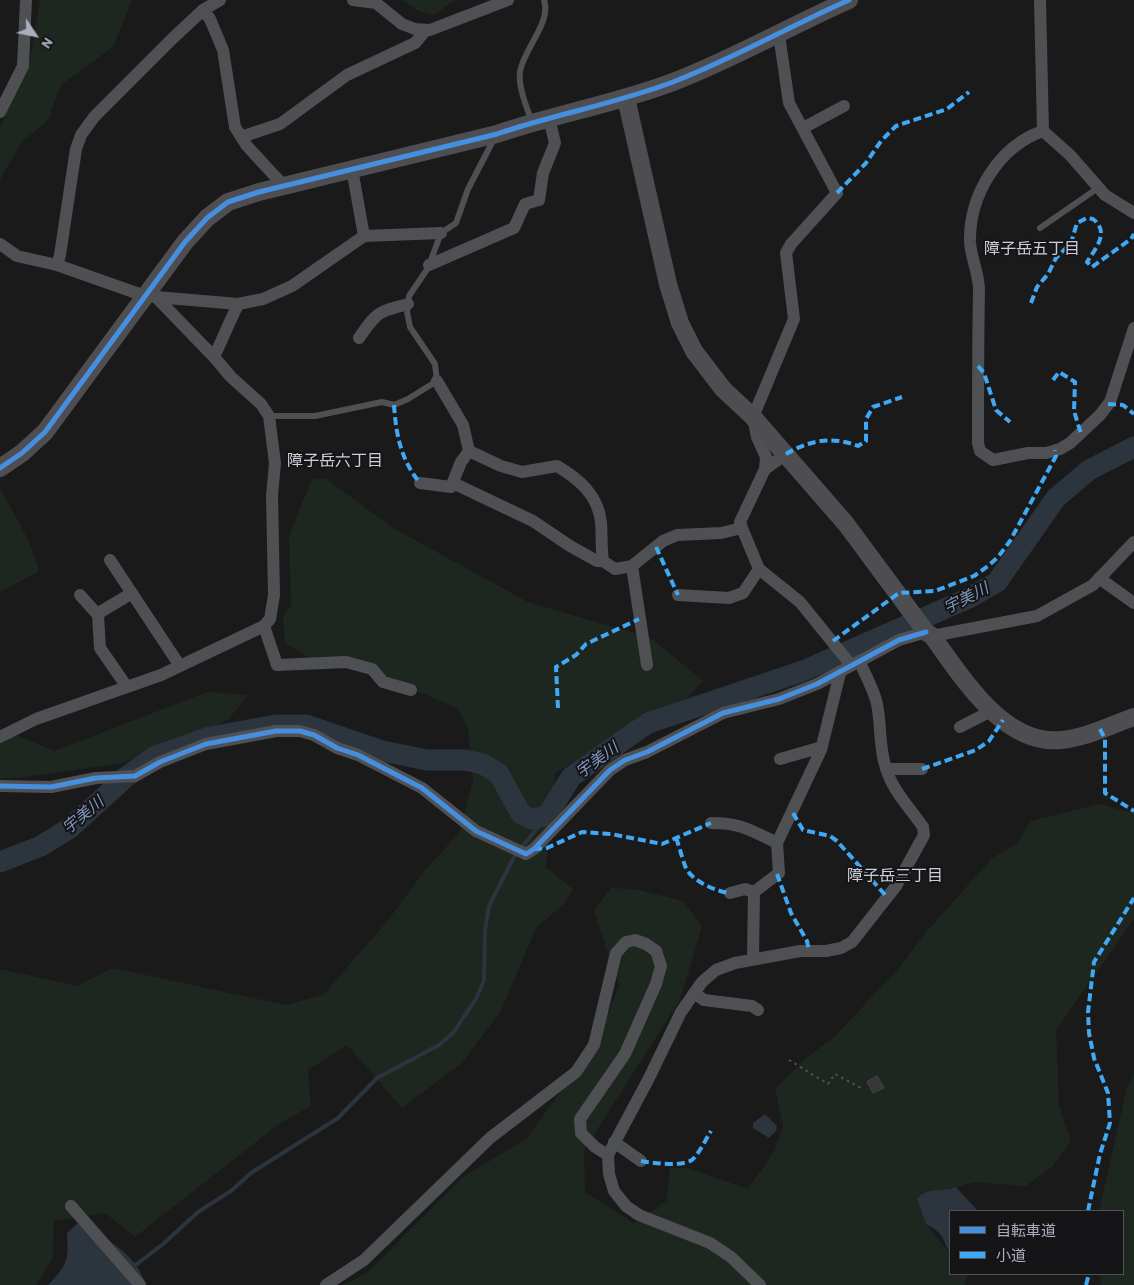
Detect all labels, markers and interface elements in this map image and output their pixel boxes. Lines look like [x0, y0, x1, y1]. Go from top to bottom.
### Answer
north arrow [10, 10, 60, 60]
text: N [38, 35, 58, 52]
district label: 障子岳五丁目 [984, 239, 1080, 259]
district label: 障子岳六丁目 [287, 451, 383, 471]
water label: 宇美川 [940, 579, 992, 617]
water label: 宇美川 [572, 738, 622, 782]
water label: 宇美川 [58, 792, 108, 838]
district label: 障子岳三丁目 [847, 866, 943, 886]
legend [949, 1210, 1124, 1275]
text: 自転車道 [996, 1221, 1056, 1239]
text: 小道 [996, 1246, 1026, 1264]

